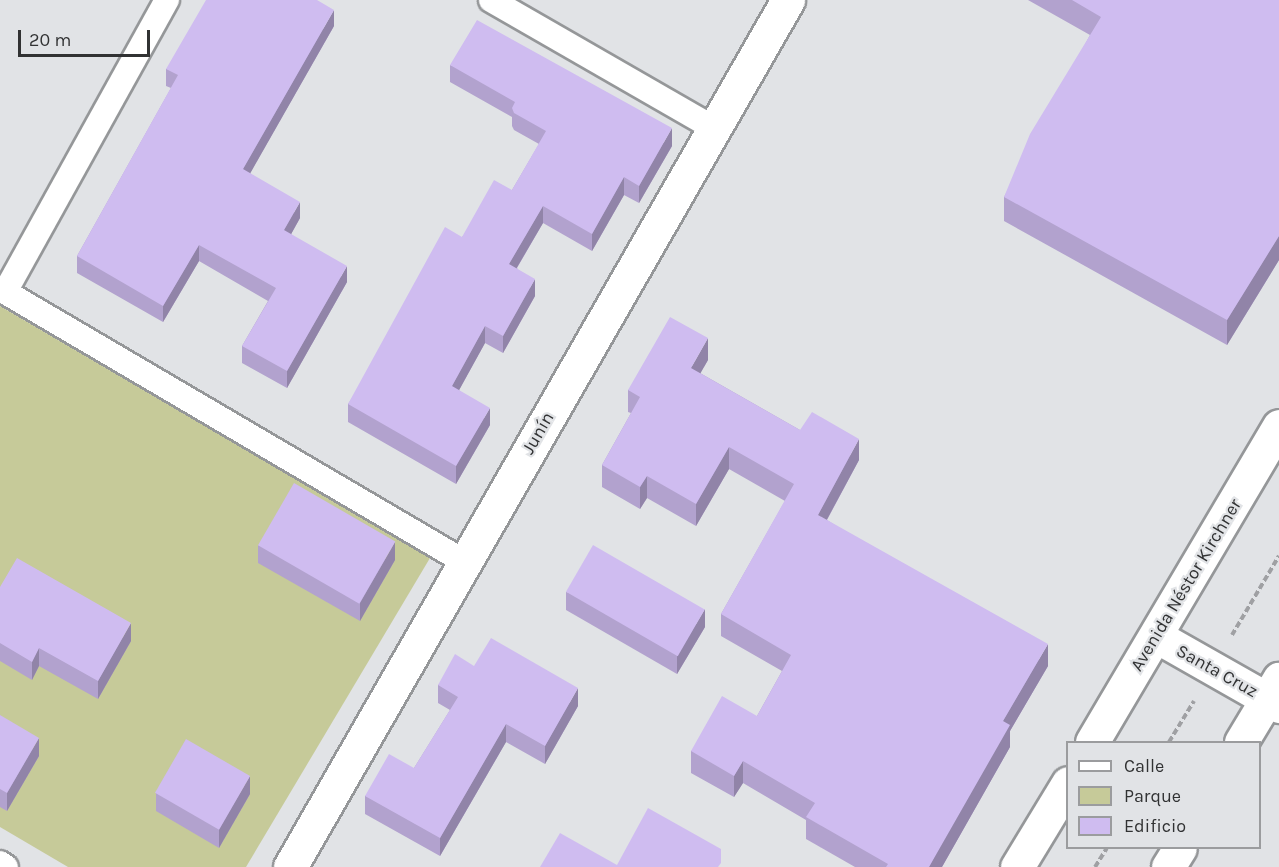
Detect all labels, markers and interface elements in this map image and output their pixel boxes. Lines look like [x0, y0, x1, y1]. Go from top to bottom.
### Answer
scale bar [21, 18, 153, 56]
text: 20 m [29, 29, 71, 51]
street label: Junín [517, 408, 559, 458]
street label: Avenida Néstor Kirchner [1126, 495, 1246, 675]
street label: Santa Cruz [1173, 640, 1261, 702]
legend [1066, 741, 1261, 849]
text: Calle [1124, 755, 1164, 777]
text: Parque [1124, 785, 1181, 807]
text: Edificio [1124, 815, 1186, 837]

